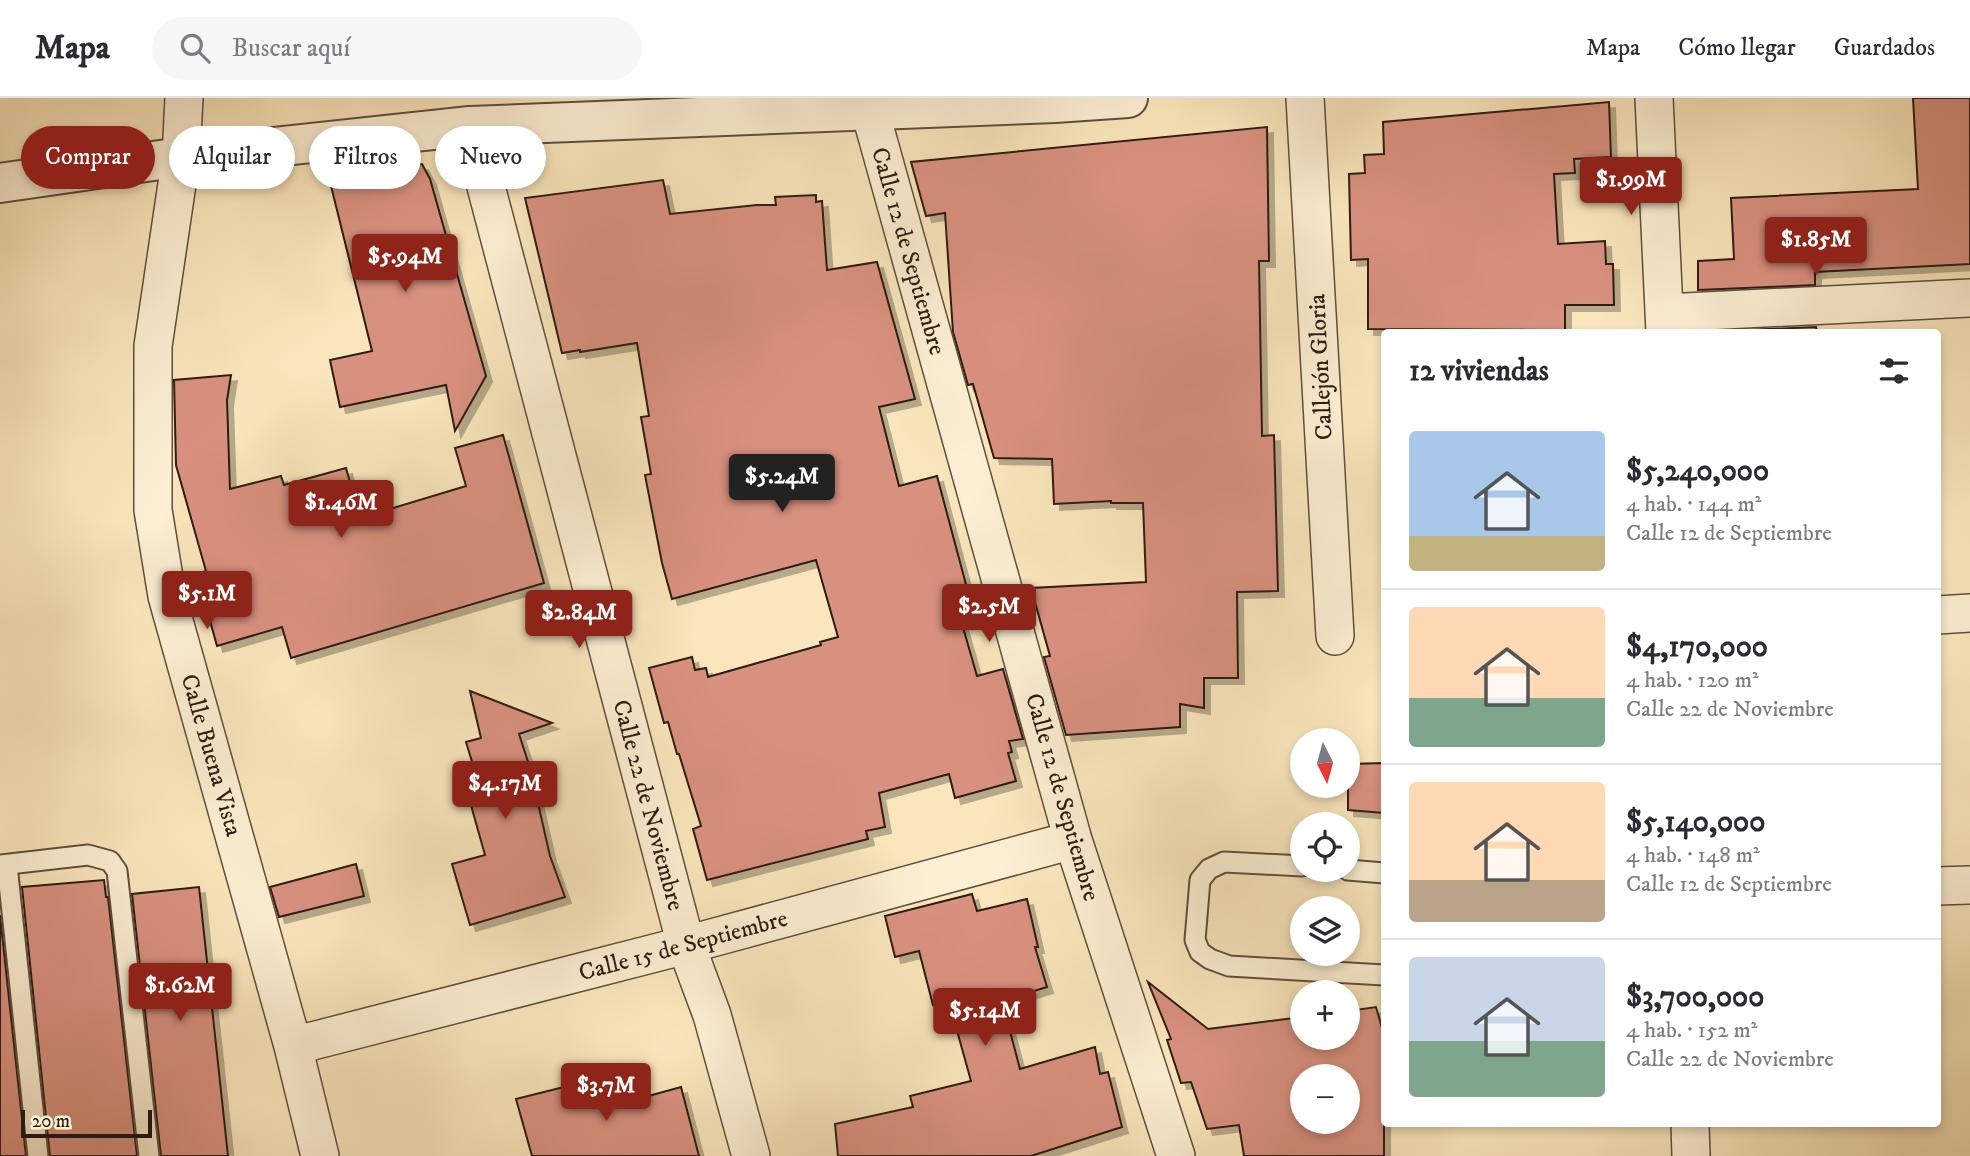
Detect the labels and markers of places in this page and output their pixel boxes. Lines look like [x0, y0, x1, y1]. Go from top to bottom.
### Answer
pin: $1.99M [1574, 158, 1688, 217]
pin: $1.85M [1759, 218, 1873, 277]
pin: $5.94M [348, 234, 462, 294]
pin: $5.24M [725, 454, 839, 514]
pin: $1.46M [284, 480, 398, 540]
pin: $5.1M [158, 572, 256, 631]
pin: $2.5M [940, 584, 1038, 644]
pin: $2.84M [522, 590, 636, 650]
pin: $4.17M [448, 762, 562, 821]
pin: $1.62M [123, 964, 237, 1023]
pin: $5.14M [928, 988, 1042, 1048]
pin: $3.7M [557, 1063, 655, 1123]

